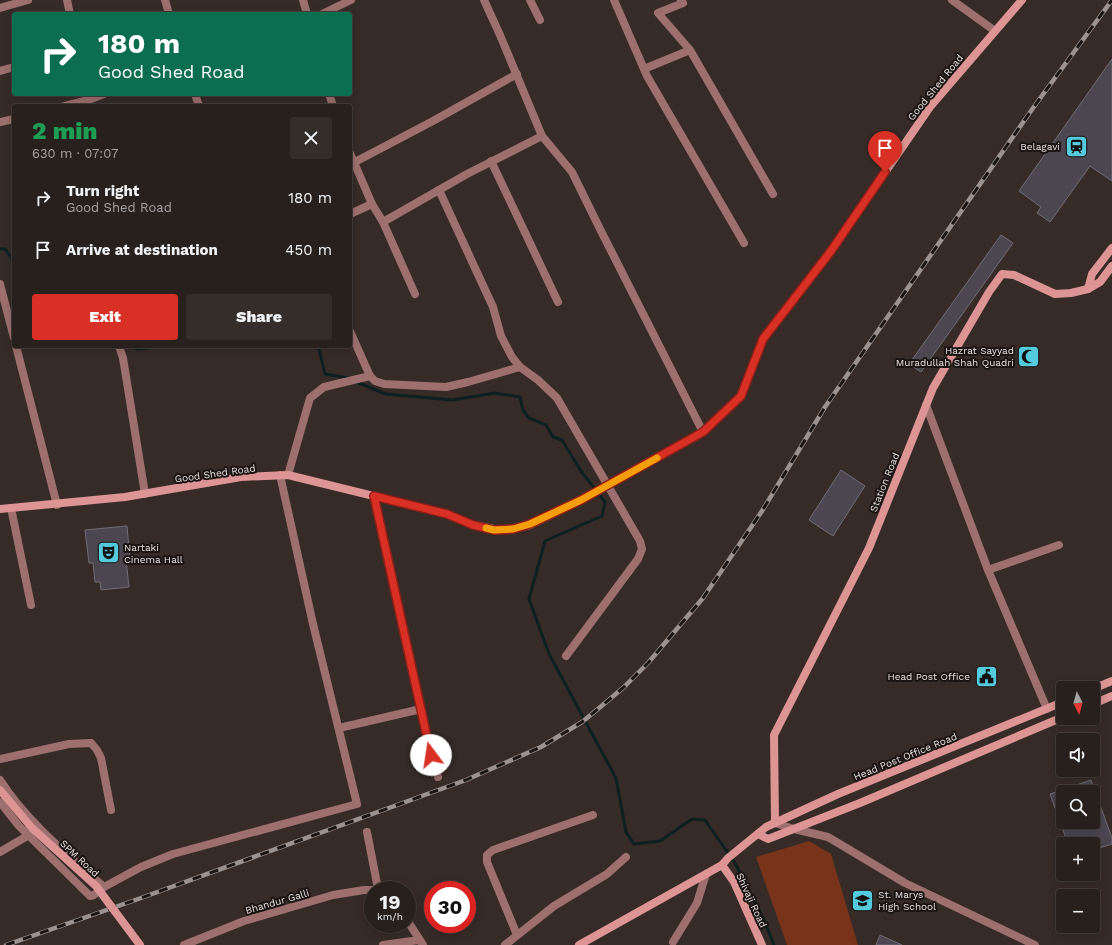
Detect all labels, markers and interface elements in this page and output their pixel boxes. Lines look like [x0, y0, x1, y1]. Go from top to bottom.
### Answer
text: 180 m [98, 27, 180, 60]
icon: right [32, 28, 84, 80]
street label: Good Shed Road [906, 52, 965, 122]
text: Good Shed Road [98, 61, 244, 82]
text: 2 min [32, 117, 97, 145]
button: close [290, 117, 332, 159]
pin [868, 131, 902, 172]
station icon: Belagavi [1063, 133, 1089, 159]
icon: arrive [874, 137, 896, 159]
place label: Belagavi [1020, 141, 1060, 152]
text: 630 m · 07:07 [32, 146, 118, 161]
text: Turn right [66, 182, 139, 200]
icon: right [32, 187, 54, 209]
text: 180 m [288, 189, 332, 207]
text: Good Shed Road [66, 200, 172, 215]
icon: arrive [32, 239, 54, 261]
text: Arrive at destination [66, 241, 218, 259]
text: 450 m [285, 241, 332, 259]
button: Exit [32, 294, 178, 340]
button: Share [186, 294, 332, 340]
mosque icon: Hazrat Sayyad Muradullah Shah Quadri [1016, 343, 1042, 369]
place label: Hazrat Sayyad Muradullah Shah Quadri [896, 345, 1014, 368]
street label: Station Road [868, 451, 901, 513]
street label: Good Shed Road [174, 462, 256, 485]
theatre icon: Nartaki Cinema Hall [96, 540, 122, 566]
place label: Nartaki Cinema Hall [124, 542, 183, 565]
public building icon: Head Post Office [973, 663, 999, 689]
place label: Head Post Office [887, 671, 970, 682]
north arrow [1056, 681, 1100, 725]
map controls [1056, 681, 1100, 933]
street label: Head Post Office Road [852, 731, 958, 782]
button: sound [1056, 733, 1100, 777]
position arrow [410, 734, 452, 776]
button: search [1056, 785, 1100, 829]
button: + [1056, 837, 1100, 881]
street label: SPM Road [58, 838, 101, 879]
street label: Shivaji Road [734, 871, 769, 929]
speed limit sign: 30 [424, 881, 476, 933]
street label: Bhandur Galli [244, 887, 310, 916]
school or university icon: St. Marys High School [849, 887, 875, 913]
place label: St. Marys High School [878, 889, 936, 912]
button: − [1056, 889, 1100, 933]
text: 19 [380, 890, 400, 914]
text: km/h [377, 911, 403, 922]

